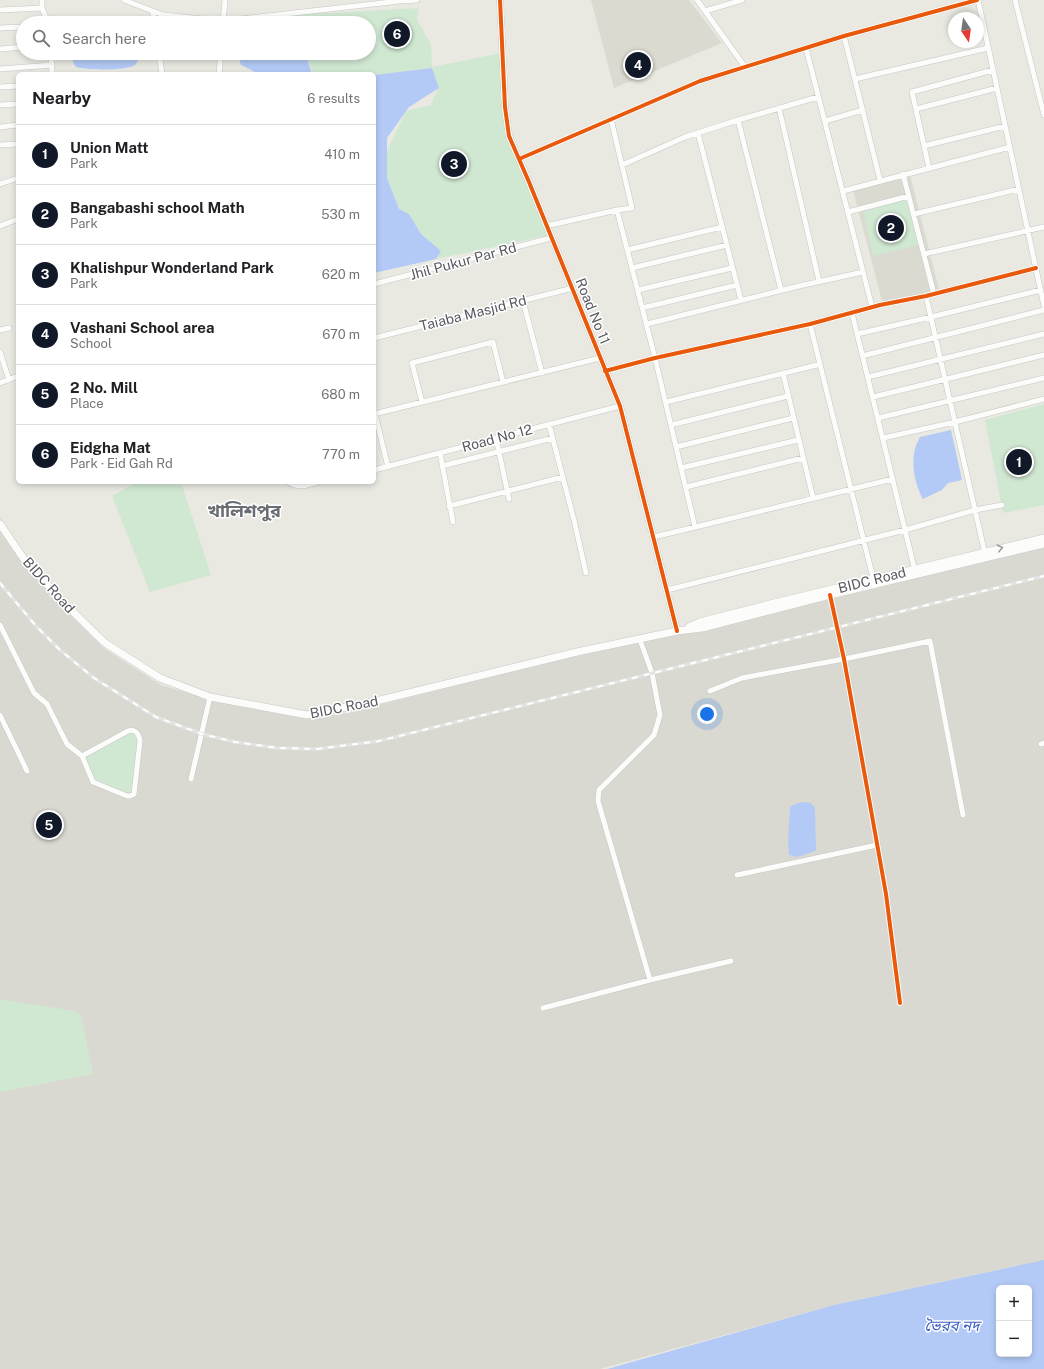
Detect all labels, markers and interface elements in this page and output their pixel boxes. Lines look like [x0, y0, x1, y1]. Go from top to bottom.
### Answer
north arrow [948, 12, 984, 48]
search box [16, 16, 376, 60]
pin: 6 [384, 19, 410, 49]
icon: search [30, 27, 52, 49]
text: Search here [62, 30, 146, 47]
pin: 4 [625, 50, 651, 80]
text: Nearby [32, 88, 91, 108]
text: 6 results [307, 91, 360, 106]
text: Union Matt [70, 139, 149, 156]
text: 1 [42, 147, 48, 162]
text: 410 m [324, 147, 360, 162]
pin: 3 [441, 149, 467, 179]
text: Park [70, 156, 98, 171]
text: Bangabashi school Math [70, 199, 245, 216]
text: 2 [41, 207, 49, 222]
text: 530 m [321, 207, 360, 222]
pin: 2 [878, 213, 904, 243]
text: Park [70, 216, 98, 231]
street label: Jhil Pukur Par Rd [408, 239, 518, 283]
text: Khalishpur Wonderland Park [70, 259, 274, 276]
text: 3 [41, 267, 49, 282]
text: 620 m [322, 267, 360, 282]
text: Park [70, 276, 98, 291]
street label: Road No 11 [573, 276, 613, 346]
street label: Taiaba Masjid Rd [418, 292, 528, 334]
text: Vashani School area [70, 319, 214, 336]
text: 4 [41, 327, 49, 342]
text: 670 m [322, 327, 360, 342]
text: School [70, 336, 112, 351]
text: 2 No. Mill [70, 379, 138, 396]
text: 5 [41, 387, 49, 402]
text: 680 m [321, 387, 360, 402]
text: Place [70, 396, 104, 411]
street label: Road No 12 [460, 421, 534, 455]
text: Eidgha Mat [70, 439, 151, 456]
text: 6 [41, 447, 49, 462]
text: 770 m [322, 447, 360, 462]
pin: 1 [1006, 447, 1032, 477]
text: Park · Eid Gah Rd [70, 456, 173, 471]
district label: খালিশপুর [207, 500, 282, 522]
one-way arrow [996, 545, 1003, 553]
street label: BIDC Road [20, 554, 78, 616]
street label: BIDC Road [836, 564, 908, 596]
street label: BIDC Road [308, 693, 380, 721]
your location [697, 704, 717, 724]
pin: 5 [36, 810, 62, 840]
map controls [996, 1285, 1032, 1357]
button: + [996, 1285, 1032, 1321]
water label: ভৈরব নদ [925, 1317, 982, 1334]
button: − [996, 1321, 1032, 1357]

